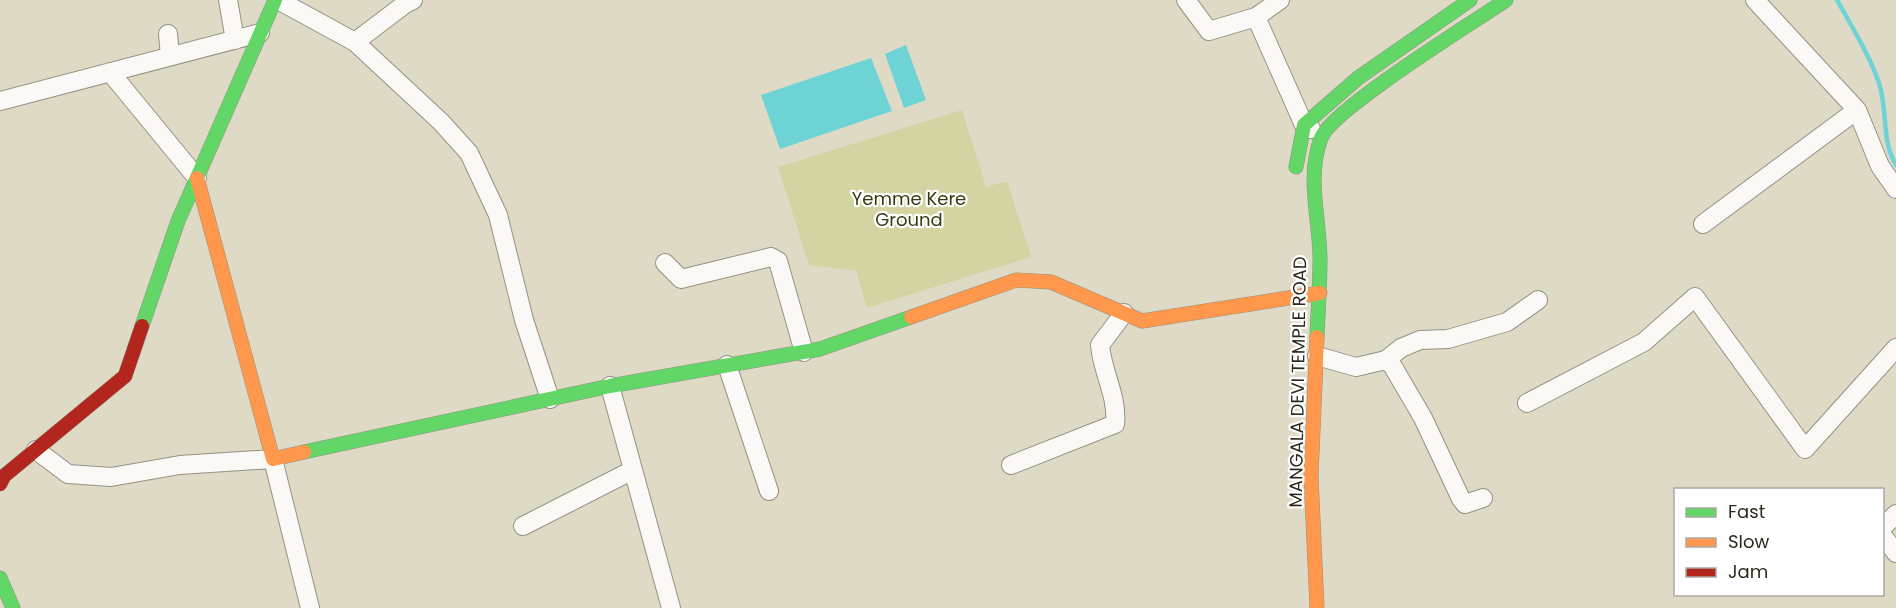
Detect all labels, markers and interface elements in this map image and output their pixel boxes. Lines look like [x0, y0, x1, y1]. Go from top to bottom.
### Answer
park label: Yemme Kere Ground [852, 186, 966, 232]
street label: MANGALA DEVI TEMPLE ROAD [1283, 256, 1312, 508]
legend [1674, 488, 1884, 596]
text: Fast [1728, 499, 1765, 524]
text: Slow [1728, 529, 1770, 554]
text: Jam [1728, 559, 1768, 584]

